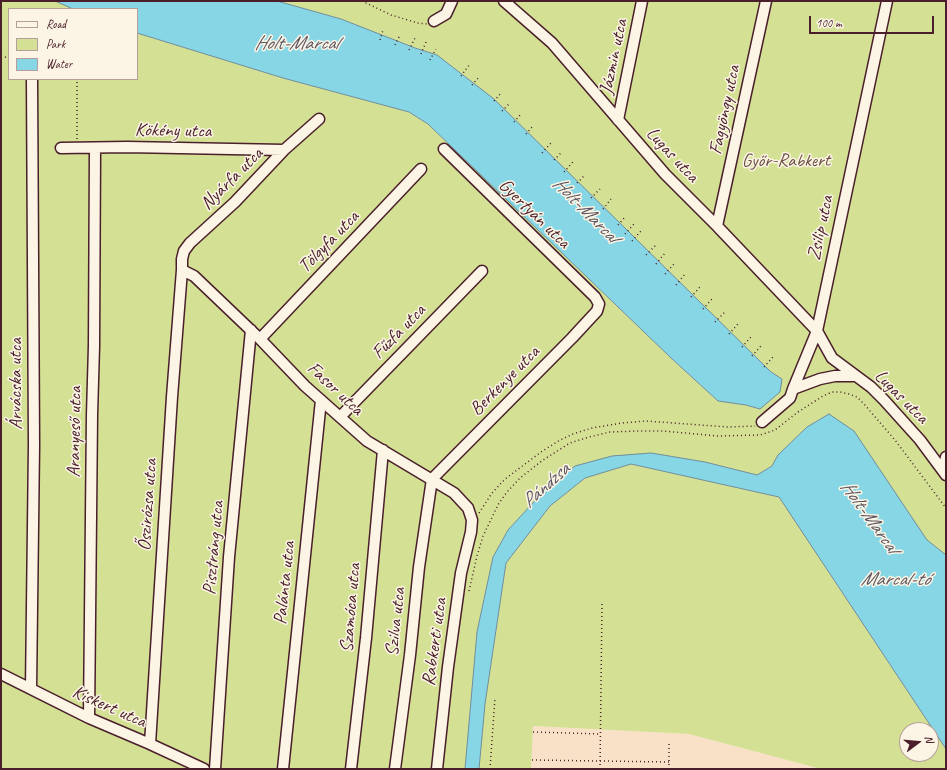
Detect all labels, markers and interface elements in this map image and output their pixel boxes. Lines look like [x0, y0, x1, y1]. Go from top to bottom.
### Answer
legend [8, 8, 138, 80]
scale bar [811, 8, 936, 34]
text: 100 m [816, 15, 842, 31]
text: Road [46, 16, 66, 32]
street label: Jázmin utca [595, 17, 633, 97]
water label: Holt-Marcal [254, 32, 338, 56]
text: Park [46, 36, 65, 52]
text: Water [46, 56, 72, 72]
street label: Fagyöngy utca [704, 63, 746, 157]
street label: Kökény utca [135, 119, 211, 143]
street label: Lugas utca [641, 123, 703, 187]
street label: Nyárfa utca [196, 143, 268, 215]
park label: Győr-Rabkert [742, 150, 830, 172]
water label: Holt-Marcal [547, 172, 623, 248]
street label: Gyertyán utca [493, 174, 575, 254]
street label: Zsilip utca [803, 194, 839, 262]
street label: Tölgyfa utca [294, 206, 364, 278]
street label: Fűzfa utca [367, 300, 431, 364]
street label: Árvácska utca [5, 338, 27, 430]
street label: Berkenye utca [465, 341, 545, 421]
street label: Fasor utca [302, 357, 368, 421]
street label: Lugas utca [869, 365, 933, 429]
street label: Aranyeső utca [63, 386, 87, 478]
street label: Őszirózsa utca [133, 458, 163, 552]
water label: Pándzsa [517, 458, 575, 514]
water label: Holt-Marcal [835, 476, 903, 558]
street label: Pisztráng utca [199, 500, 229, 596]
street label: Palánta utca [269, 540, 301, 626]
street label: Szamóca utca [336, 562, 366, 654]
water label: Marcal-tó [861, 568, 929, 592]
street label: Szilva utca [381, 587, 411, 657]
street label: Rabkerti utca [418, 597, 452, 687]
street label: Kiskert utca [69, 681, 149, 733]
north arrow [899, 722, 939, 762]
text: N [922, 734, 937, 744]

